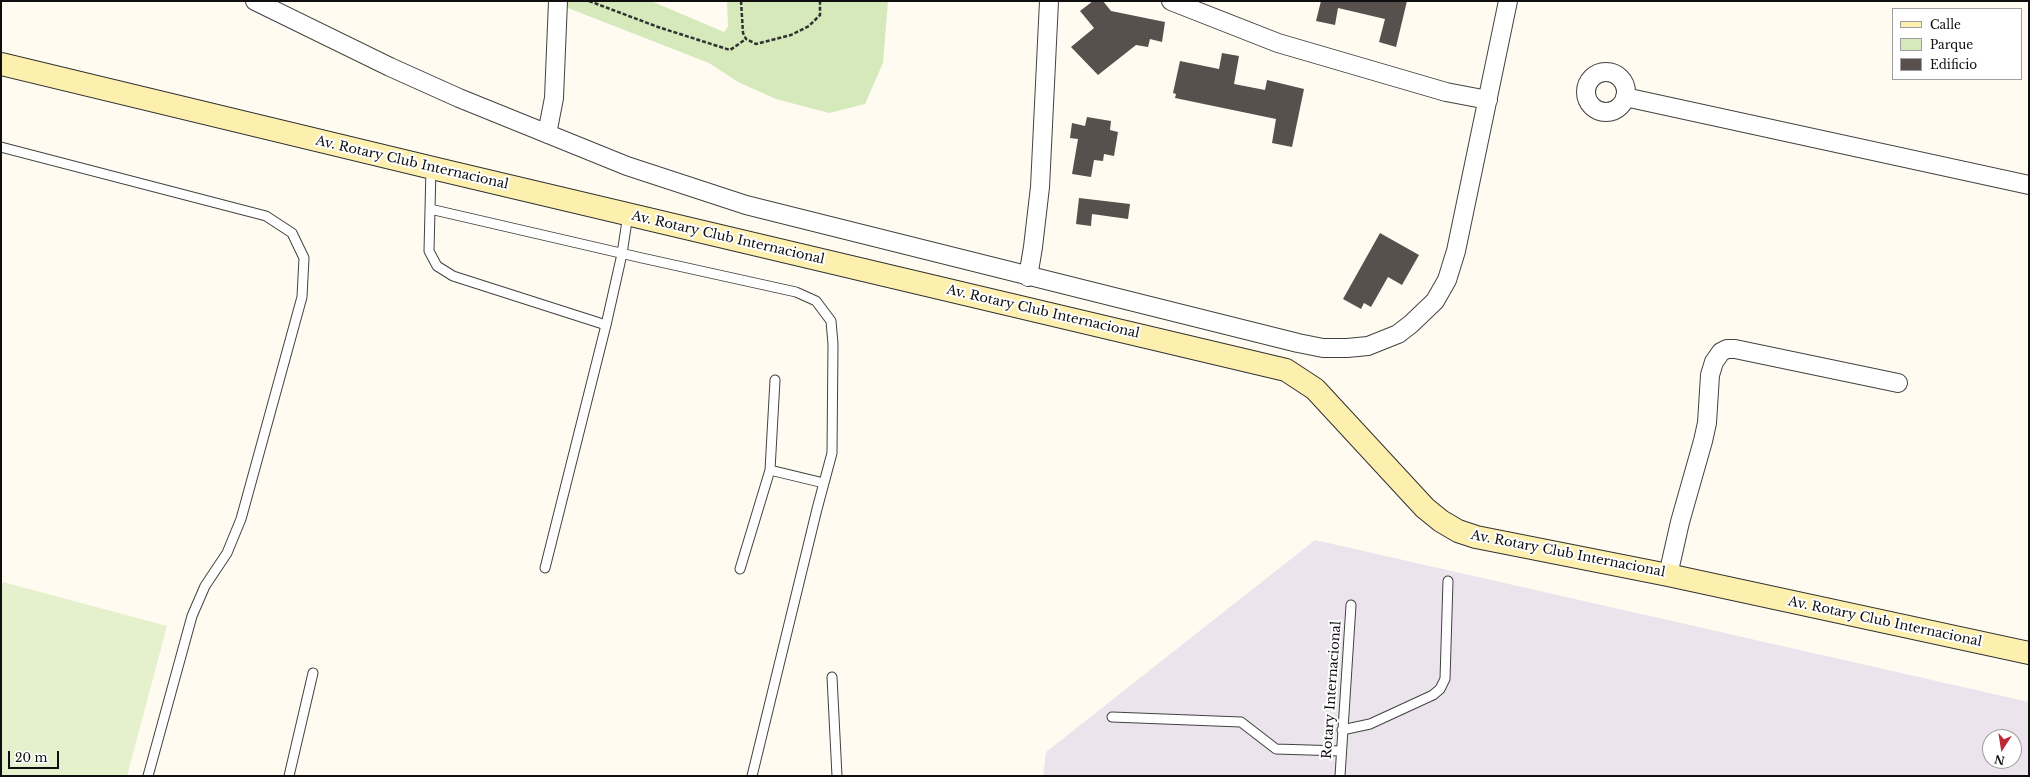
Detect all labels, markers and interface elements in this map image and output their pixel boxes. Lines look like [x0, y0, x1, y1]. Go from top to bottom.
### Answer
legend [1892, 8, 2022, 80]
text: Calle [1930, 17, 1961, 32]
text: Parque [1930, 37, 1973, 52]
text: Edificio [1930, 57, 1977, 72]
street label: Av. Rotary Club Internacional [314, 133, 510, 193]
street label: Av. Rotary Club Internacional [630, 208, 826, 268]
street label: Av. Rotary Club Internacional [945, 282, 1141, 342]
street label: Av. Rotary Club Internacional [1470, 527, 1666, 581]
street label: Av. Rotary Club Internacional [1787, 594, 1983, 650]
street label: Rotary Internacional [1319, 620, 1345, 760]
north arrow [1982, 729, 2022, 769]
scale bar [10, 743, 61, 769]
text: 20 m [15, 750, 47, 765]
text: N [1993, 752, 2006, 768]

